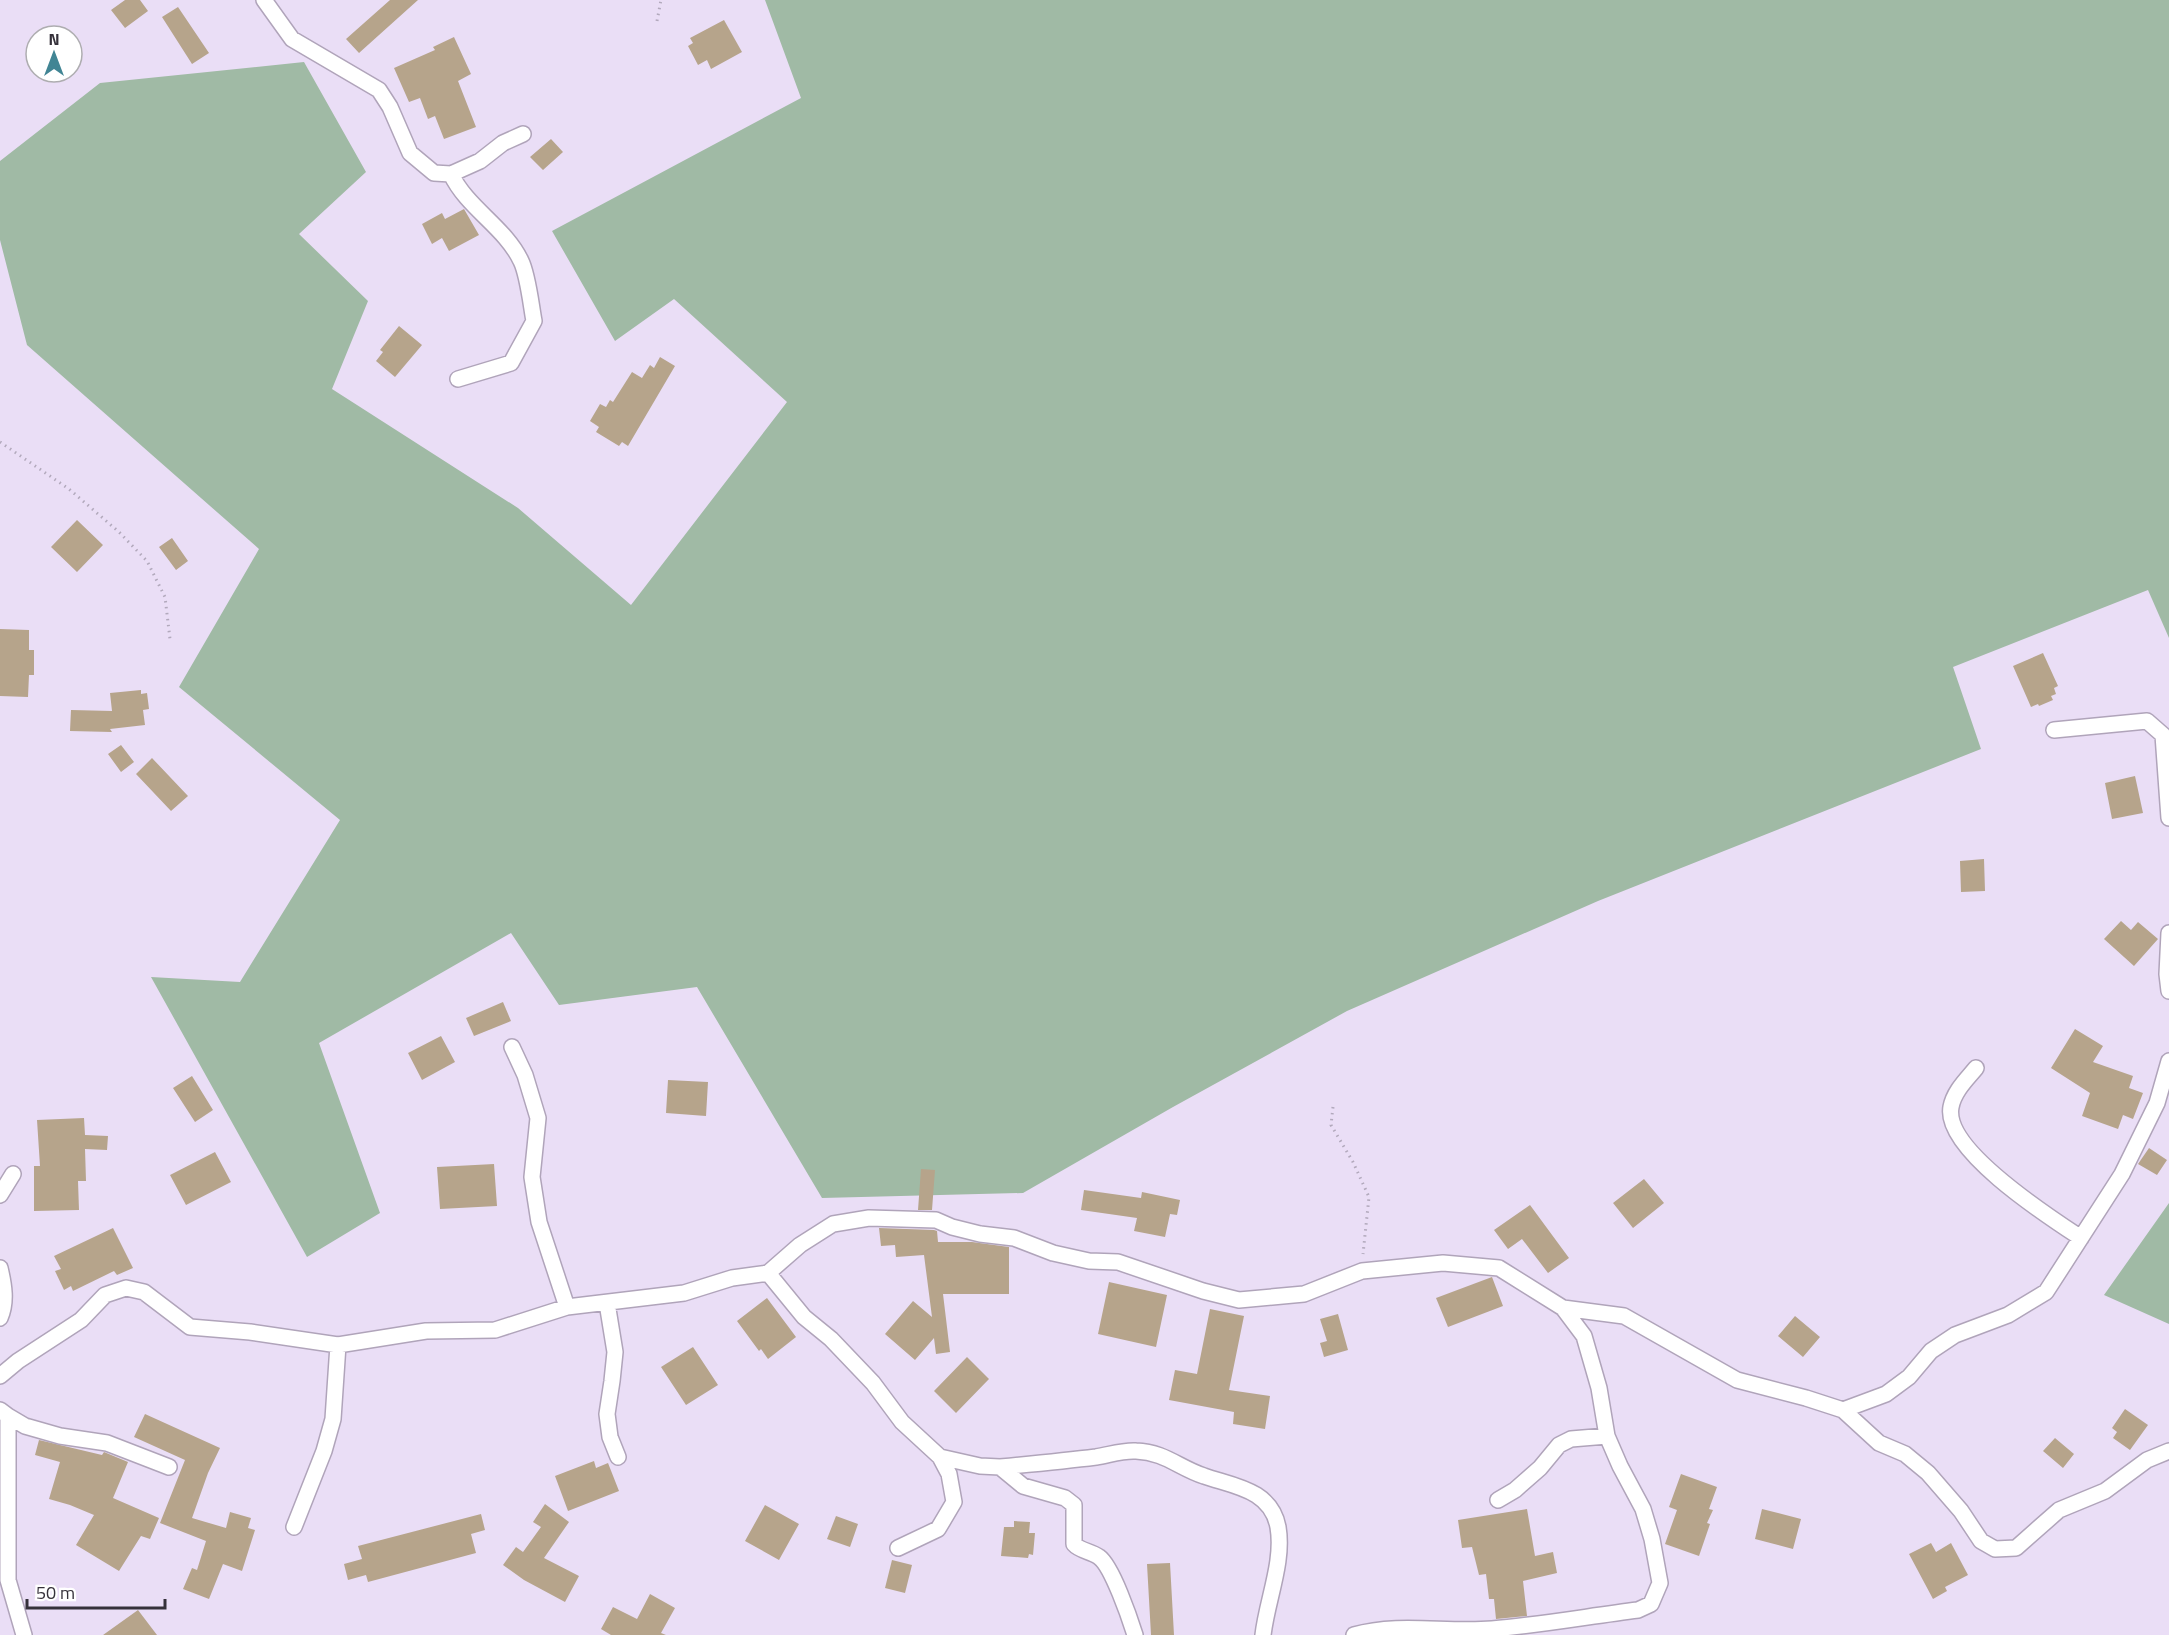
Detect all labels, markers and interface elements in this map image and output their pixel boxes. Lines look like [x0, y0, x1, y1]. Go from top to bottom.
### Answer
north arrow [24, 24, 84, 84]
text: N [48, 27, 60, 51]
scale bar [27, 1572, 165, 1610]
text: 50 m [36, 1579, 75, 1606]

